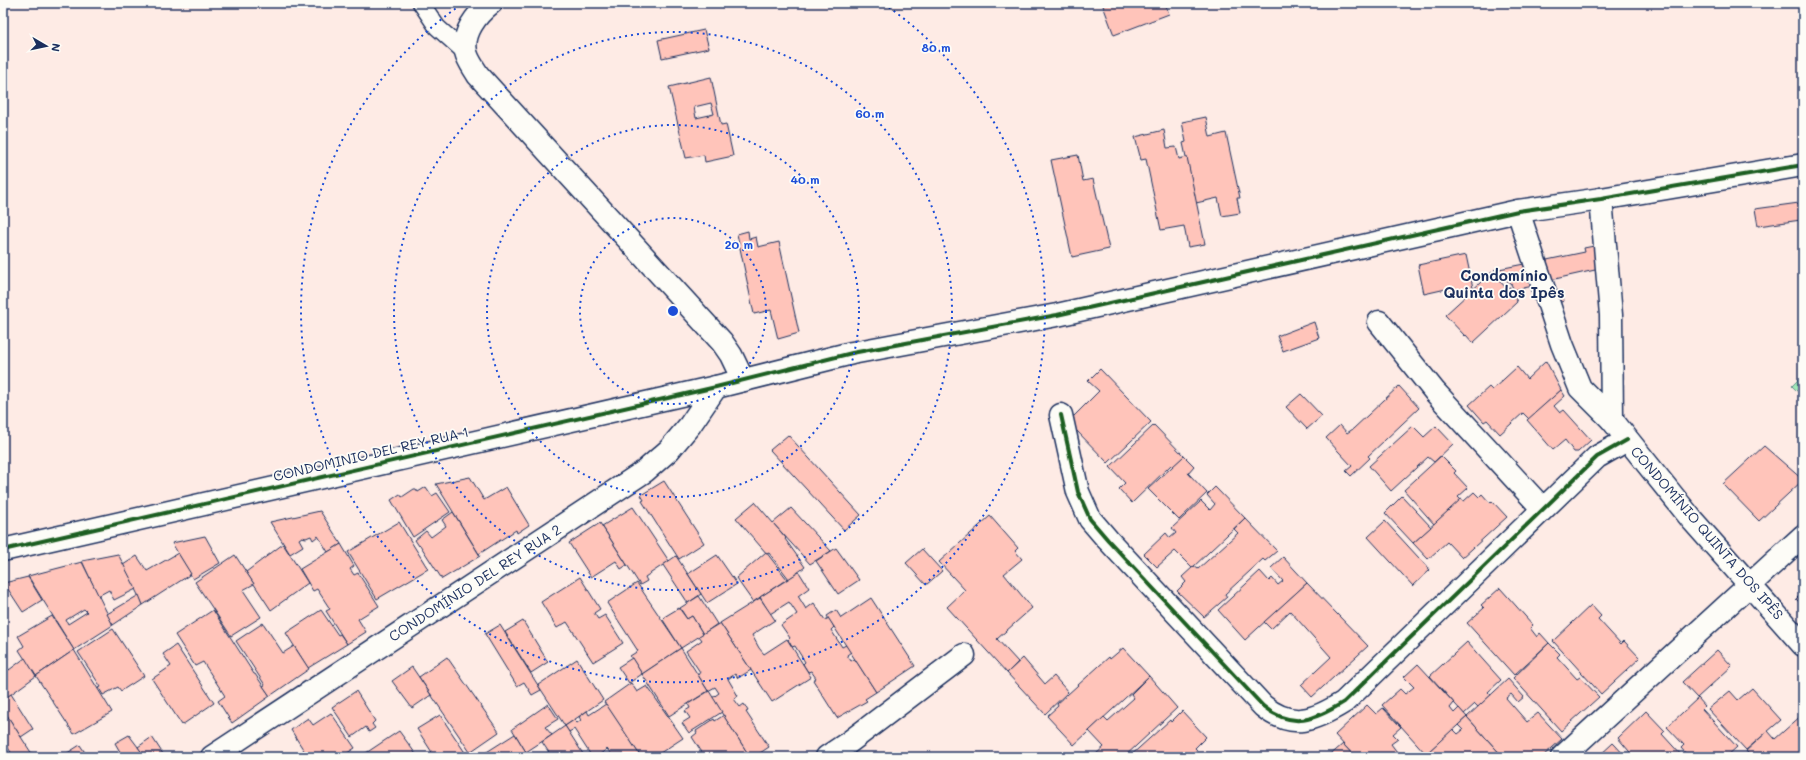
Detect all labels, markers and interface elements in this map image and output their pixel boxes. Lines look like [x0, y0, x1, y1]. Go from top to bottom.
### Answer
north arrow [26, 26, 66, 66]
text: 80 m [921, 39, 951, 55]
text: N [48, 42, 64, 53]
text: 60 m [856, 105, 884, 121]
text: 40 m [790, 171, 820, 187]
text: 20 m [725, 236, 753, 252]
district label: Condomínio Quinta dos Ipês [1443, 265, 1565, 302]
centre of rings [666, 304, 680, 318]
street label: CONDOMINIO DEL REY RUA 1 [271, 422, 471, 485]
street label: CONDOMÍNIO QUINTA DOS IPÊS [1627, 442, 1788, 623]
street label: CONDOMÍNIO DEL REY RUA 2 [385, 520, 565, 646]

